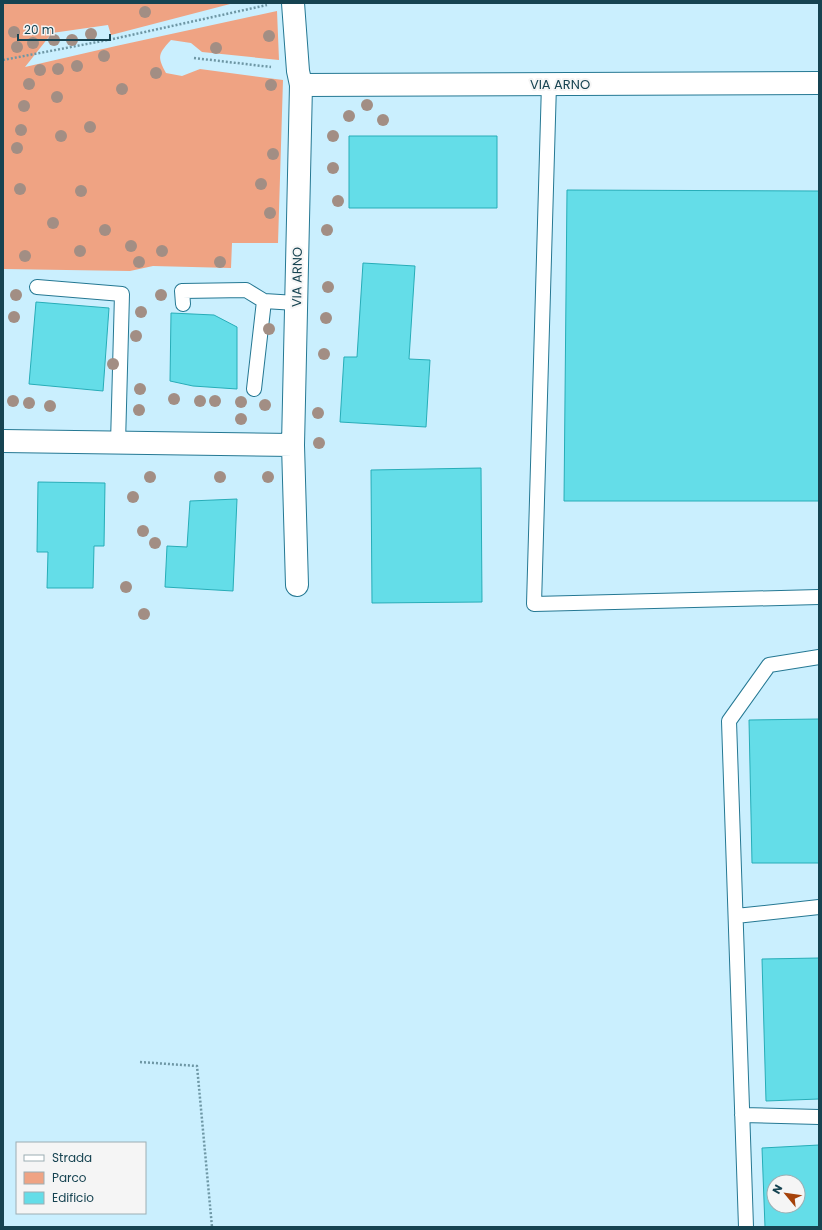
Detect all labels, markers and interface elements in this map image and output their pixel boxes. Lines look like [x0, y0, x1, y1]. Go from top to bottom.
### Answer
scale bar [18, 16, 110, 42]
text: 20 m [24, 21, 54, 38]
street label: VIA ARNO [530, 75, 590, 94]
street label: VIA ARNO [287, 247, 307, 307]
legend [16, 1142, 146, 1214]
text: Strada [52, 1149, 92, 1166]
text: Parco [52, 1169, 87, 1186]
north arrow [766, 1174, 806, 1214]
text: N [768, 1182, 786, 1197]
text: Edificio [52, 1189, 94, 1206]

